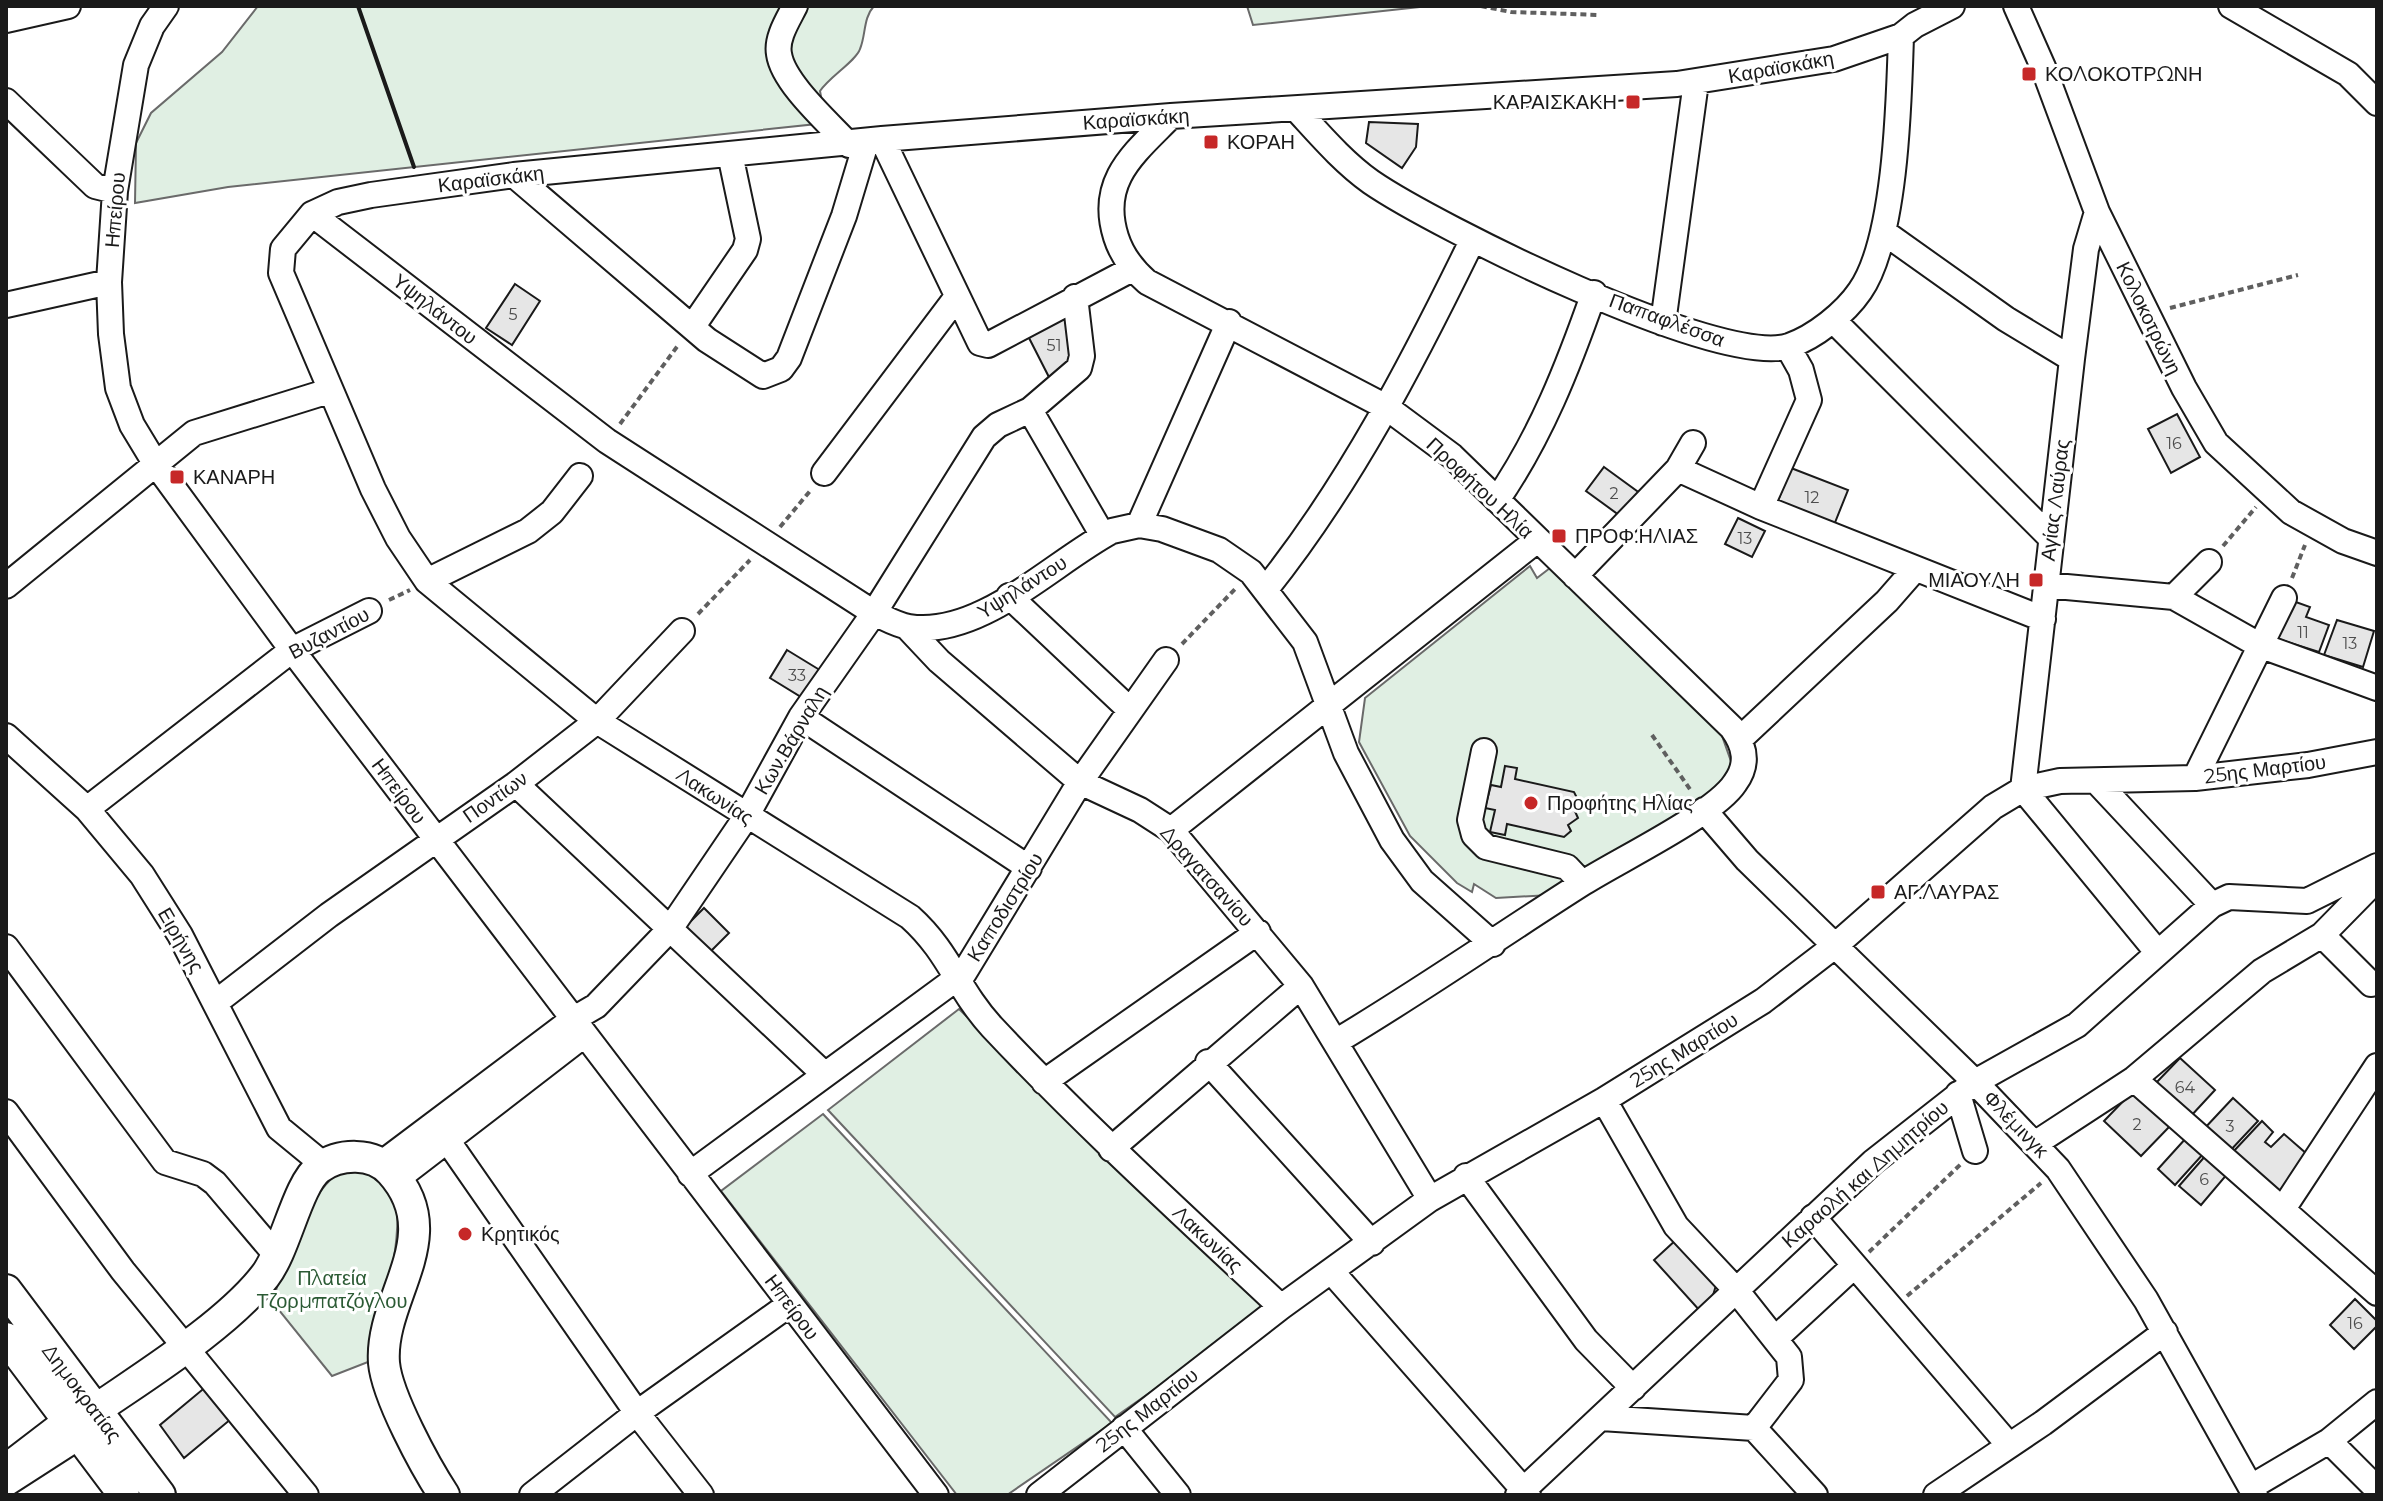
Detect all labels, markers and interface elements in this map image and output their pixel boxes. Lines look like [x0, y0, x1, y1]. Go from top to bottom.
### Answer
street label: Καραϊσκάκη [1726, 46, 1836, 88]
place label: ΚΟΛΟΚΟΤΡΩΝΗ [2045, 62, 2202, 86]
marker: ΚΟΛΟΚΟΤΡΩΝΗ [2020, 65, 2038, 83]
place label: ΚΑΡΑΙΣΚΑΚΗ [1493, 90, 1617, 114]
marker: ΚΑΡΑΙΣΚΑΚΗ [1624, 93, 1642, 111]
street label: Καραϊσκάκη [1082, 103, 1190, 135]
place label: ΚΟΡΑΗ [1227, 130, 1295, 154]
marker: ΚΟΡΑΗ [1202, 133, 1220, 151]
street label: Καραϊσκάκη [437, 161, 545, 197]
street label: Ηπείρου [100, 171, 130, 249]
street label: Κολοκοτρώνη [2111, 258, 2187, 378]
street label: Υψηλάντου [388, 269, 482, 349]
street label: Παπαφλέσσα [1606, 288, 1728, 352]
house number: 5 [508, 305, 518, 324]
house number: 51 [1047, 336, 1061, 355]
street label: Προφήτου Ηλία [1422, 432, 1538, 544]
house number: 16 [2166, 434, 2182, 453]
street label: Αγίας Λαύρας [2036, 437, 2074, 562]
place label: ΚΑΝΑΡΗ [193, 465, 275, 489]
marker: ΚΑΝΑΡΗ [168, 468, 186, 486]
house number: 2 [1609, 484, 1619, 503]
house number: 12 [1805, 488, 1819, 507]
place label: ΠΡΟΦ.ΗΛΙΑΣ [1575, 524, 1698, 548]
marker: ΠΡΟΦ.ΗΛΙΑΣ [1550, 527, 1568, 545]
house number: 13 [1738, 529, 1752, 548]
street label: Υψηλάντου [973, 550, 1071, 624]
place label: ΜΙΑΟΥΛΗ [1928, 568, 2020, 592]
marker: ΜΙΑΟΥΛΗ [2027, 571, 2045, 589]
street label: Βυζαντίου [285, 602, 373, 664]
house number: 11 [2297, 623, 2309, 642]
house number: 13 [2343, 634, 2357, 653]
house number: 33 [788, 666, 806, 685]
street label: Κων.Βάρναλη [749, 681, 833, 799]
street label: 25ης Μαρτίου [2203, 750, 2327, 788]
street label: Ηπείρου [367, 754, 431, 828]
street label: Λακωνίας [672, 762, 758, 830]
street label: Ποντίων [458, 766, 532, 828]
place label: Προφήτης Ηλίας [1547, 791, 1693, 815]
marker: Προφήτης Ηλίας [1522, 794, 1540, 812]
street label: Δραγατσανίου [1156, 821, 1258, 931]
street label: Καποδιστρίου [962, 848, 1048, 966]
place label: ΑΓ.ΛΑΥΡΑΣ [1894, 880, 1999, 904]
marker: ΑΓ.ΛΑΥΡΑΣ [1869, 883, 1887, 901]
street label: Ειρήνης [153, 903, 209, 977]
street label: 25ης Μαρτίου [1626, 1007, 1742, 1093]
house number: 64 [2175, 1078, 2196, 1097]
street label: Φλέμινγκ [1978, 1086, 2054, 1163]
street label: Καραολή και Δημητρίου [1777, 1095, 1953, 1253]
house number: 2 [2132, 1115, 2142, 1134]
house number: 3 [2225, 1117, 2235, 1136]
house number: 6 [2199, 1170, 2209, 1189]
street label: Λακωνίας [1168, 1201, 1248, 1278]
place label: Κρητικός [481, 1222, 560, 1246]
marker: Κρητικός [456, 1225, 474, 1243]
park label: Πλατεία Τζορμπατζόγλου [257, 1266, 407, 1313]
street label: Ηπείρου [760, 1270, 824, 1344]
house number: 16 [2347, 1314, 2363, 1333]
street label: Δημοκρατίας [37, 1339, 127, 1447]
street label: 25ης Μαρτίου [1091, 1363, 1203, 1457]

